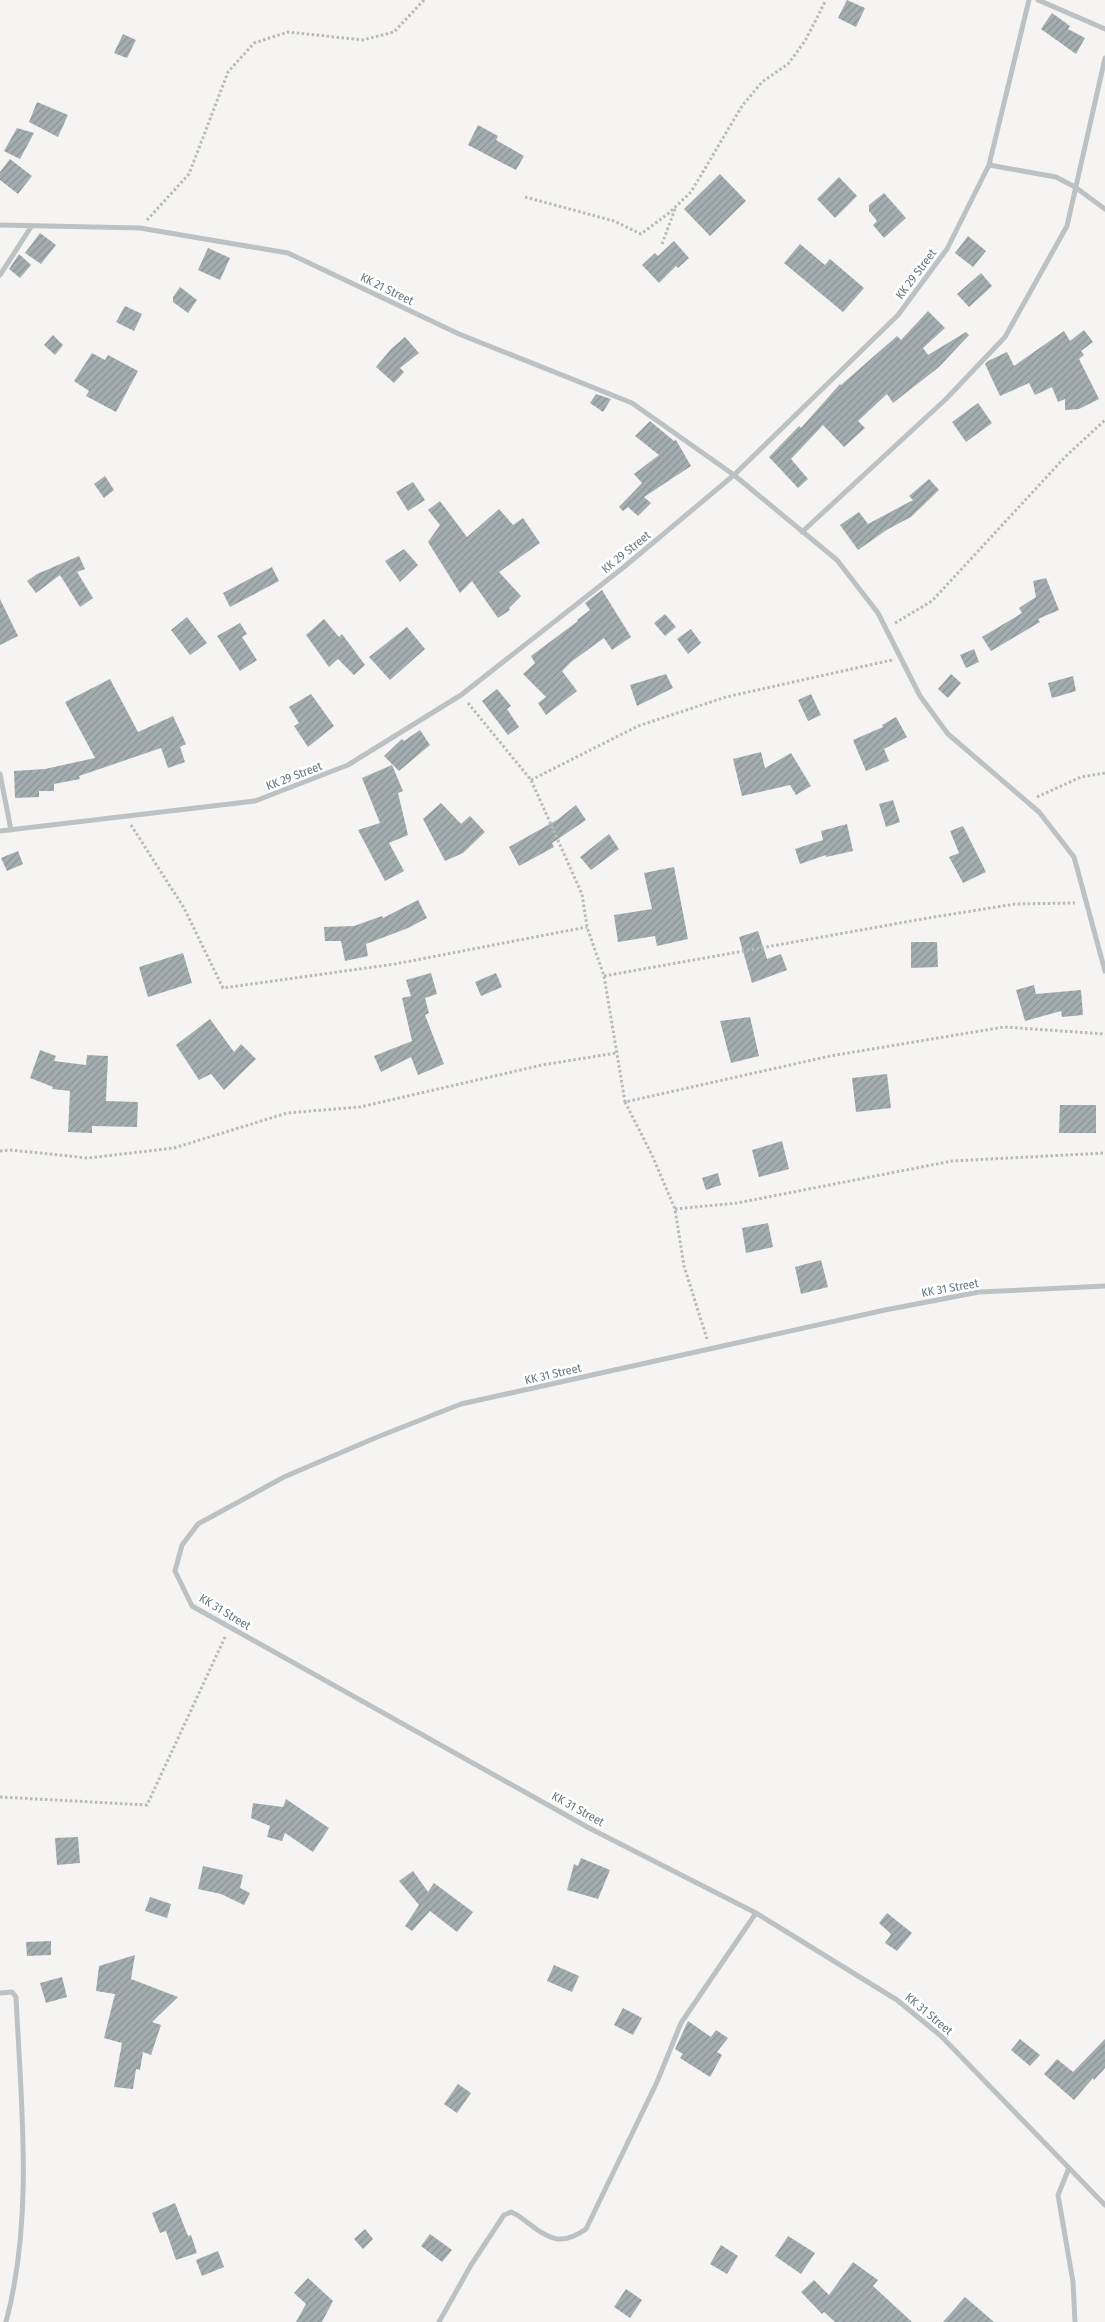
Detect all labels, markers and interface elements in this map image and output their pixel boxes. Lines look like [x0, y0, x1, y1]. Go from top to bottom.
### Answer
street label: KK 29 Street [893, 246, 939, 302]
street label: KK 21 Street [358, 270, 416, 308]
street label: KK 29 Street [599, 528, 653, 576]
street label: KK 29 Street [264, 759, 324, 793]
street label: KK 31 Street [920, 1276, 980, 1300]
street label: KK 31 Street [523, 1361, 583, 1387]
street label: KK 31 Street [197, 1591, 253, 1633]
street label: KK 31 Street [549, 1789, 607, 1829]
street label: KK 31 Street [902, 1990, 956, 2038]

